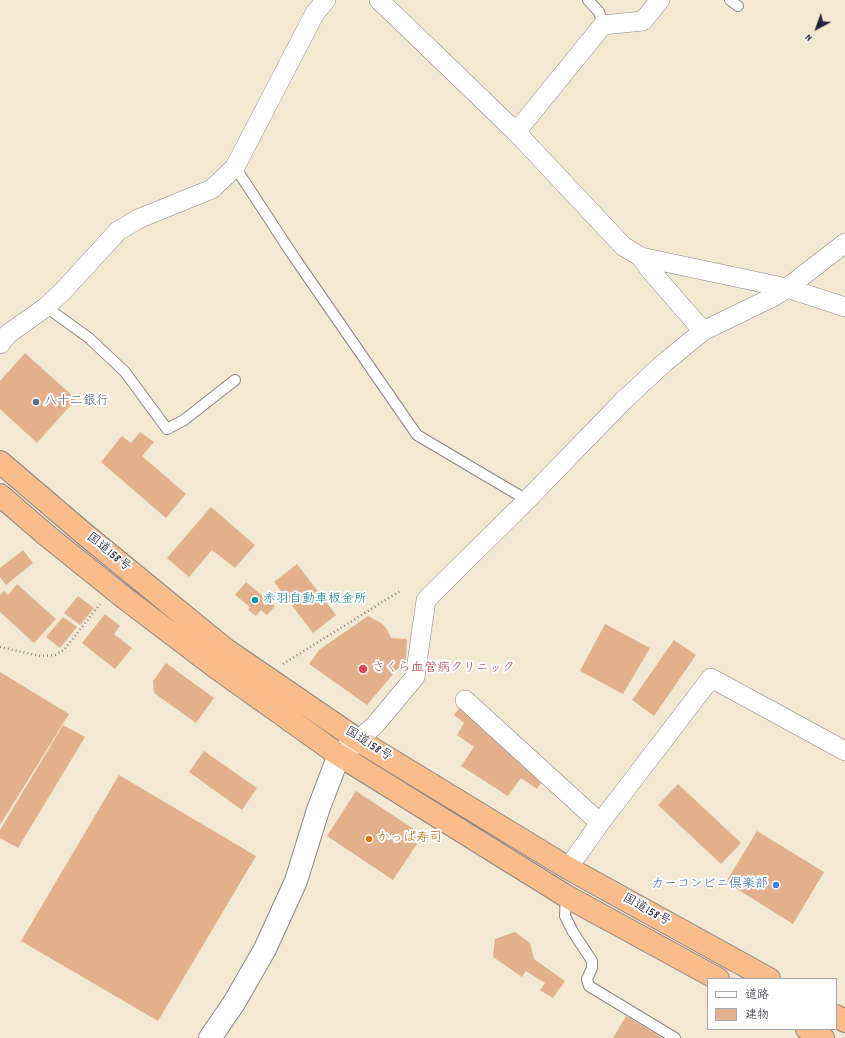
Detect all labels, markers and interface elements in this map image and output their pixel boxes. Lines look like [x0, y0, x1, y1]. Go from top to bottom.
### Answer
north arrow [797, 8, 837, 48]
text: N [802, 29, 816, 45]
place label: 八十二銀行 [44, 394, 109, 410]
marker: 八十二銀行 [31, 397, 41, 407]
street label: 国道158号 [82, 530, 134, 576]
place label: 赤羽自動車板金所 [263, 592, 367, 608]
marker: 赤羽自動車板金所 [250, 595, 260, 605]
place label: さくら血管病クリニック [372, 661, 515, 677]
marker: さくら血管病クリニック [357, 663, 369, 675]
street label: 国道158号 [341, 724, 395, 766]
place label: かっぱ寿司 [377, 831, 442, 847]
marker: かっぱ寿司 [364, 834, 374, 844]
place label: カーコンビニ倶楽部 [651, 877, 768, 893]
marker: カーコンビニ倶楽部 [771, 880, 781, 890]
street label: 国道158号 [619, 891, 673, 931]
legend [707, 978, 837, 1030]
text: 道路 [745, 987, 769, 1004]
text: 建物 [745, 1007, 769, 1024]

